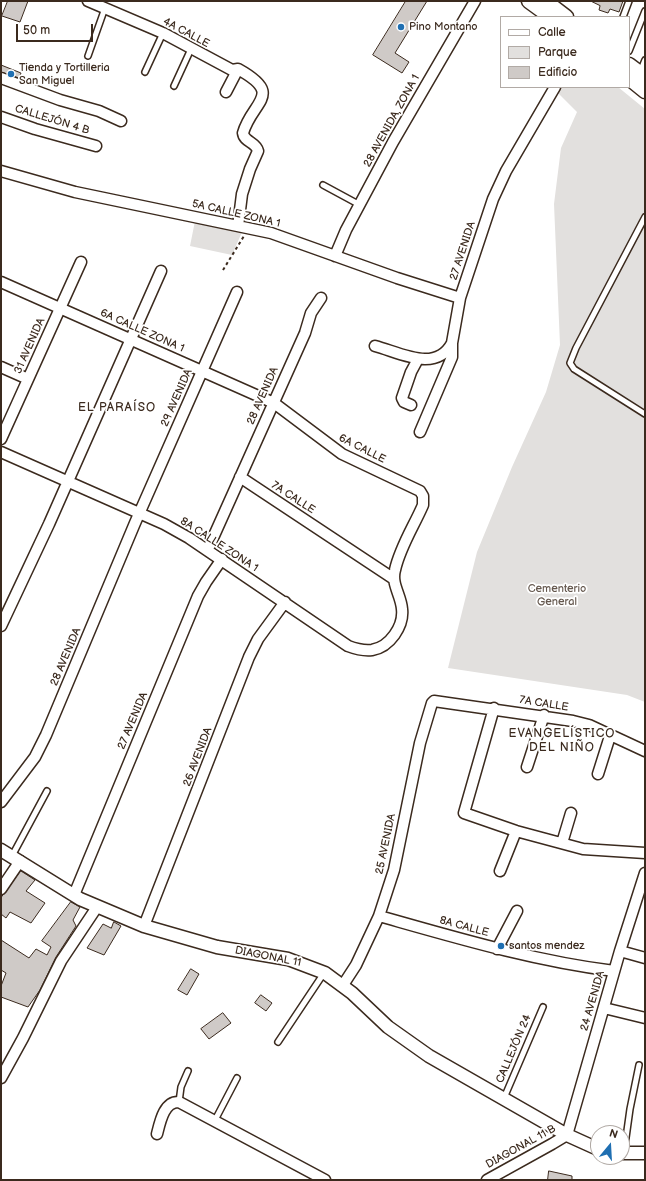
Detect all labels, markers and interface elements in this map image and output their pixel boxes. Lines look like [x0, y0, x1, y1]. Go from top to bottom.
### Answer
street label: 4A CALLE [160, 15, 212, 51]
scale bar [18, 16, 95, 42]
legend [500, 16, 630, 88]
place label: Pino Montano [409, 20, 478, 34]
marker: Pino Montano [396, 22, 406, 32]
text: 50 m [23, 23, 50, 38]
text: Calle [538, 25, 566, 40]
text: Parque [538, 45, 577, 60]
place label: Tienda y Tortilleria San Miguel [19, 61, 110, 87]
text: Edificio [538, 65, 577, 80]
marker: Tienda y Tortilleria San Miguel [6, 69, 16, 79]
street label: 28 AVENIDA, ZONA 1 [361, 72, 423, 170]
street label: CALLEJÓN 4 B [13, 102, 91, 138]
street label: 5A CALLE ZONA 1 [191, 197, 281, 231]
street label: 27 AVENIDA [447, 220, 479, 282]
street label: 6A CALLE ZONA 1 [98, 307, 186, 355]
street label: 31 AVENIDA [12, 316, 48, 376]
street label: 28 AVENIDA [244, 365, 282, 427]
street label: 29 AVENIDA [158, 367, 196, 429]
district label: EL PARAÍSO [78, 401, 156, 415]
street label: 6A CALLE [336, 432, 388, 466]
street label: 7A CALLE [269, 479, 317, 517]
street label: 8A CALLE ZONA 1 [178, 515, 260, 575]
park label: Cementerio General [528, 582, 586, 608]
street label: 28 AVENIDA [48, 626, 84, 688]
street label: 27 AVENIDA [115, 690, 151, 752]
street label: 7A CALLE [519, 694, 569, 714]
street label: 26 AVENIDA [181, 726, 215, 788]
district label: EVANGELÍSTICO DEL NIÑO [509, 727, 615, 755]
street label: 25 AVENIDA [373, 812, 399, 876]
street label: 8A CALLE [438, 914, 490, 940]
place label: santos mendez [509, 939, 584, 953]
marker: santos mendez [496, 941, 506, 951]
street label: DIAGONAL 11 [234, 944, 302, 970]
street label: 24 AVENIDA [578, 969, 608, 1033]
street label: CALLEJÓN 24 [494, 1013, 534, 1085]
street label: DIAGONAL 11 B [484, 1122, 558, 1172]
north arrow [590, 1125, 630, 1165]
text: N [608, 1127, 619, 1142]

